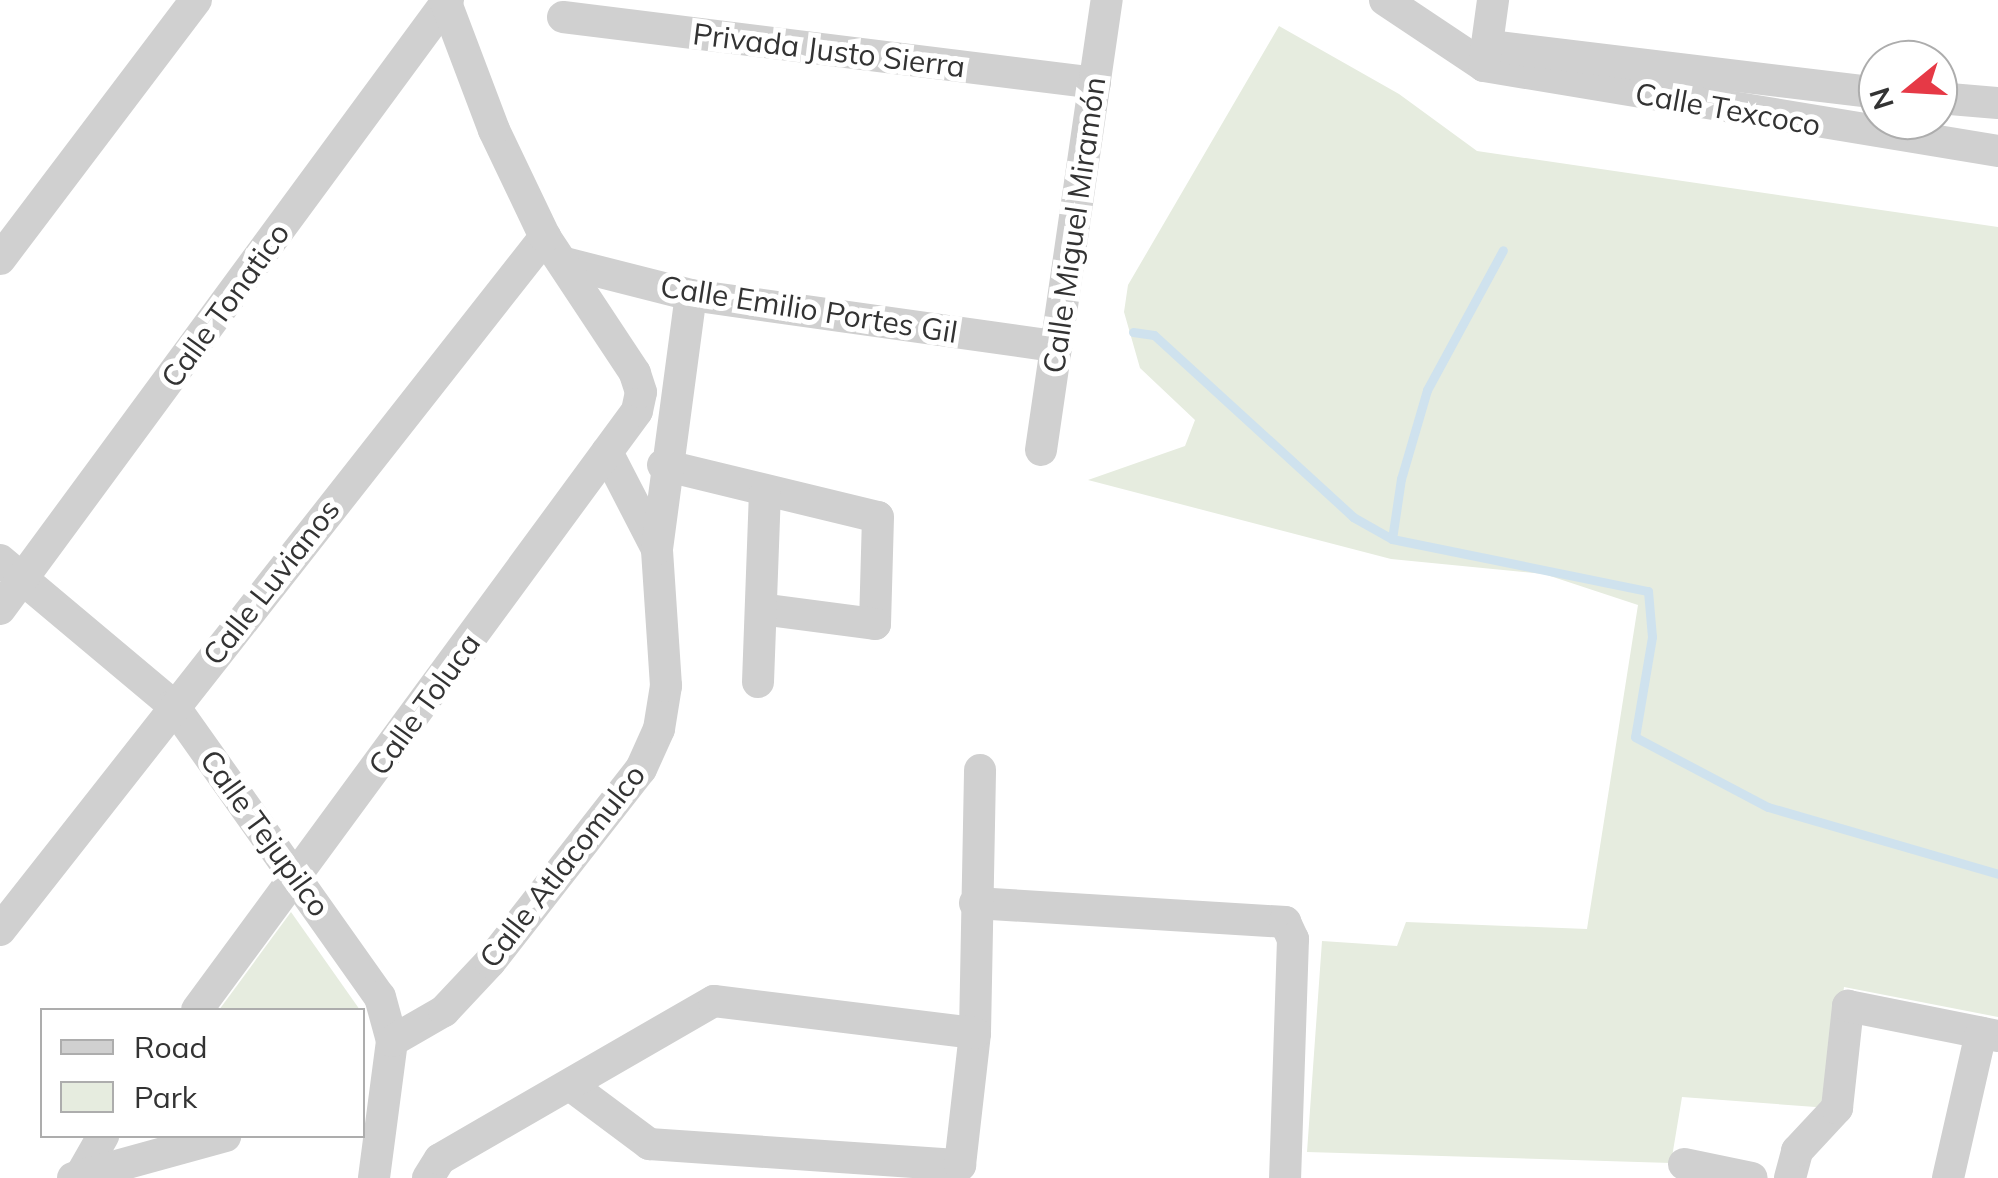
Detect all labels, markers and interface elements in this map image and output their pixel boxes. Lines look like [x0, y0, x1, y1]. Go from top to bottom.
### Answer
street label: Privada Justo Sierra [691, 15, 967, 85]
north arrow [1858, 40, 1958, 140]
street label: Calle Miguel Miramón [1035, 75, 1113, 375]
street label: Calle Texcoco [1633, 75, 1823, 143]
text: N [1861, 83, 1901, 114]
street label: Calle Tonatico [153, 216, 297, 394]
street label: Calle Emilio Portes Gil [658, 268, 960, 350]
street label: Calle Luvianos [195, 492, 347, 672]
street label: Calle Toluca [360, 626, 488, 782]
street label: Calle Tejupilco [193, 743, 337, 923]
street label: Calle Atlacomulco [471, 757, 653, 975]
legend [40, 1008, 365, 1138]
text: Road [134, 1028, 208, 1066]
text: Park [134, 1078, 197, 1116]

